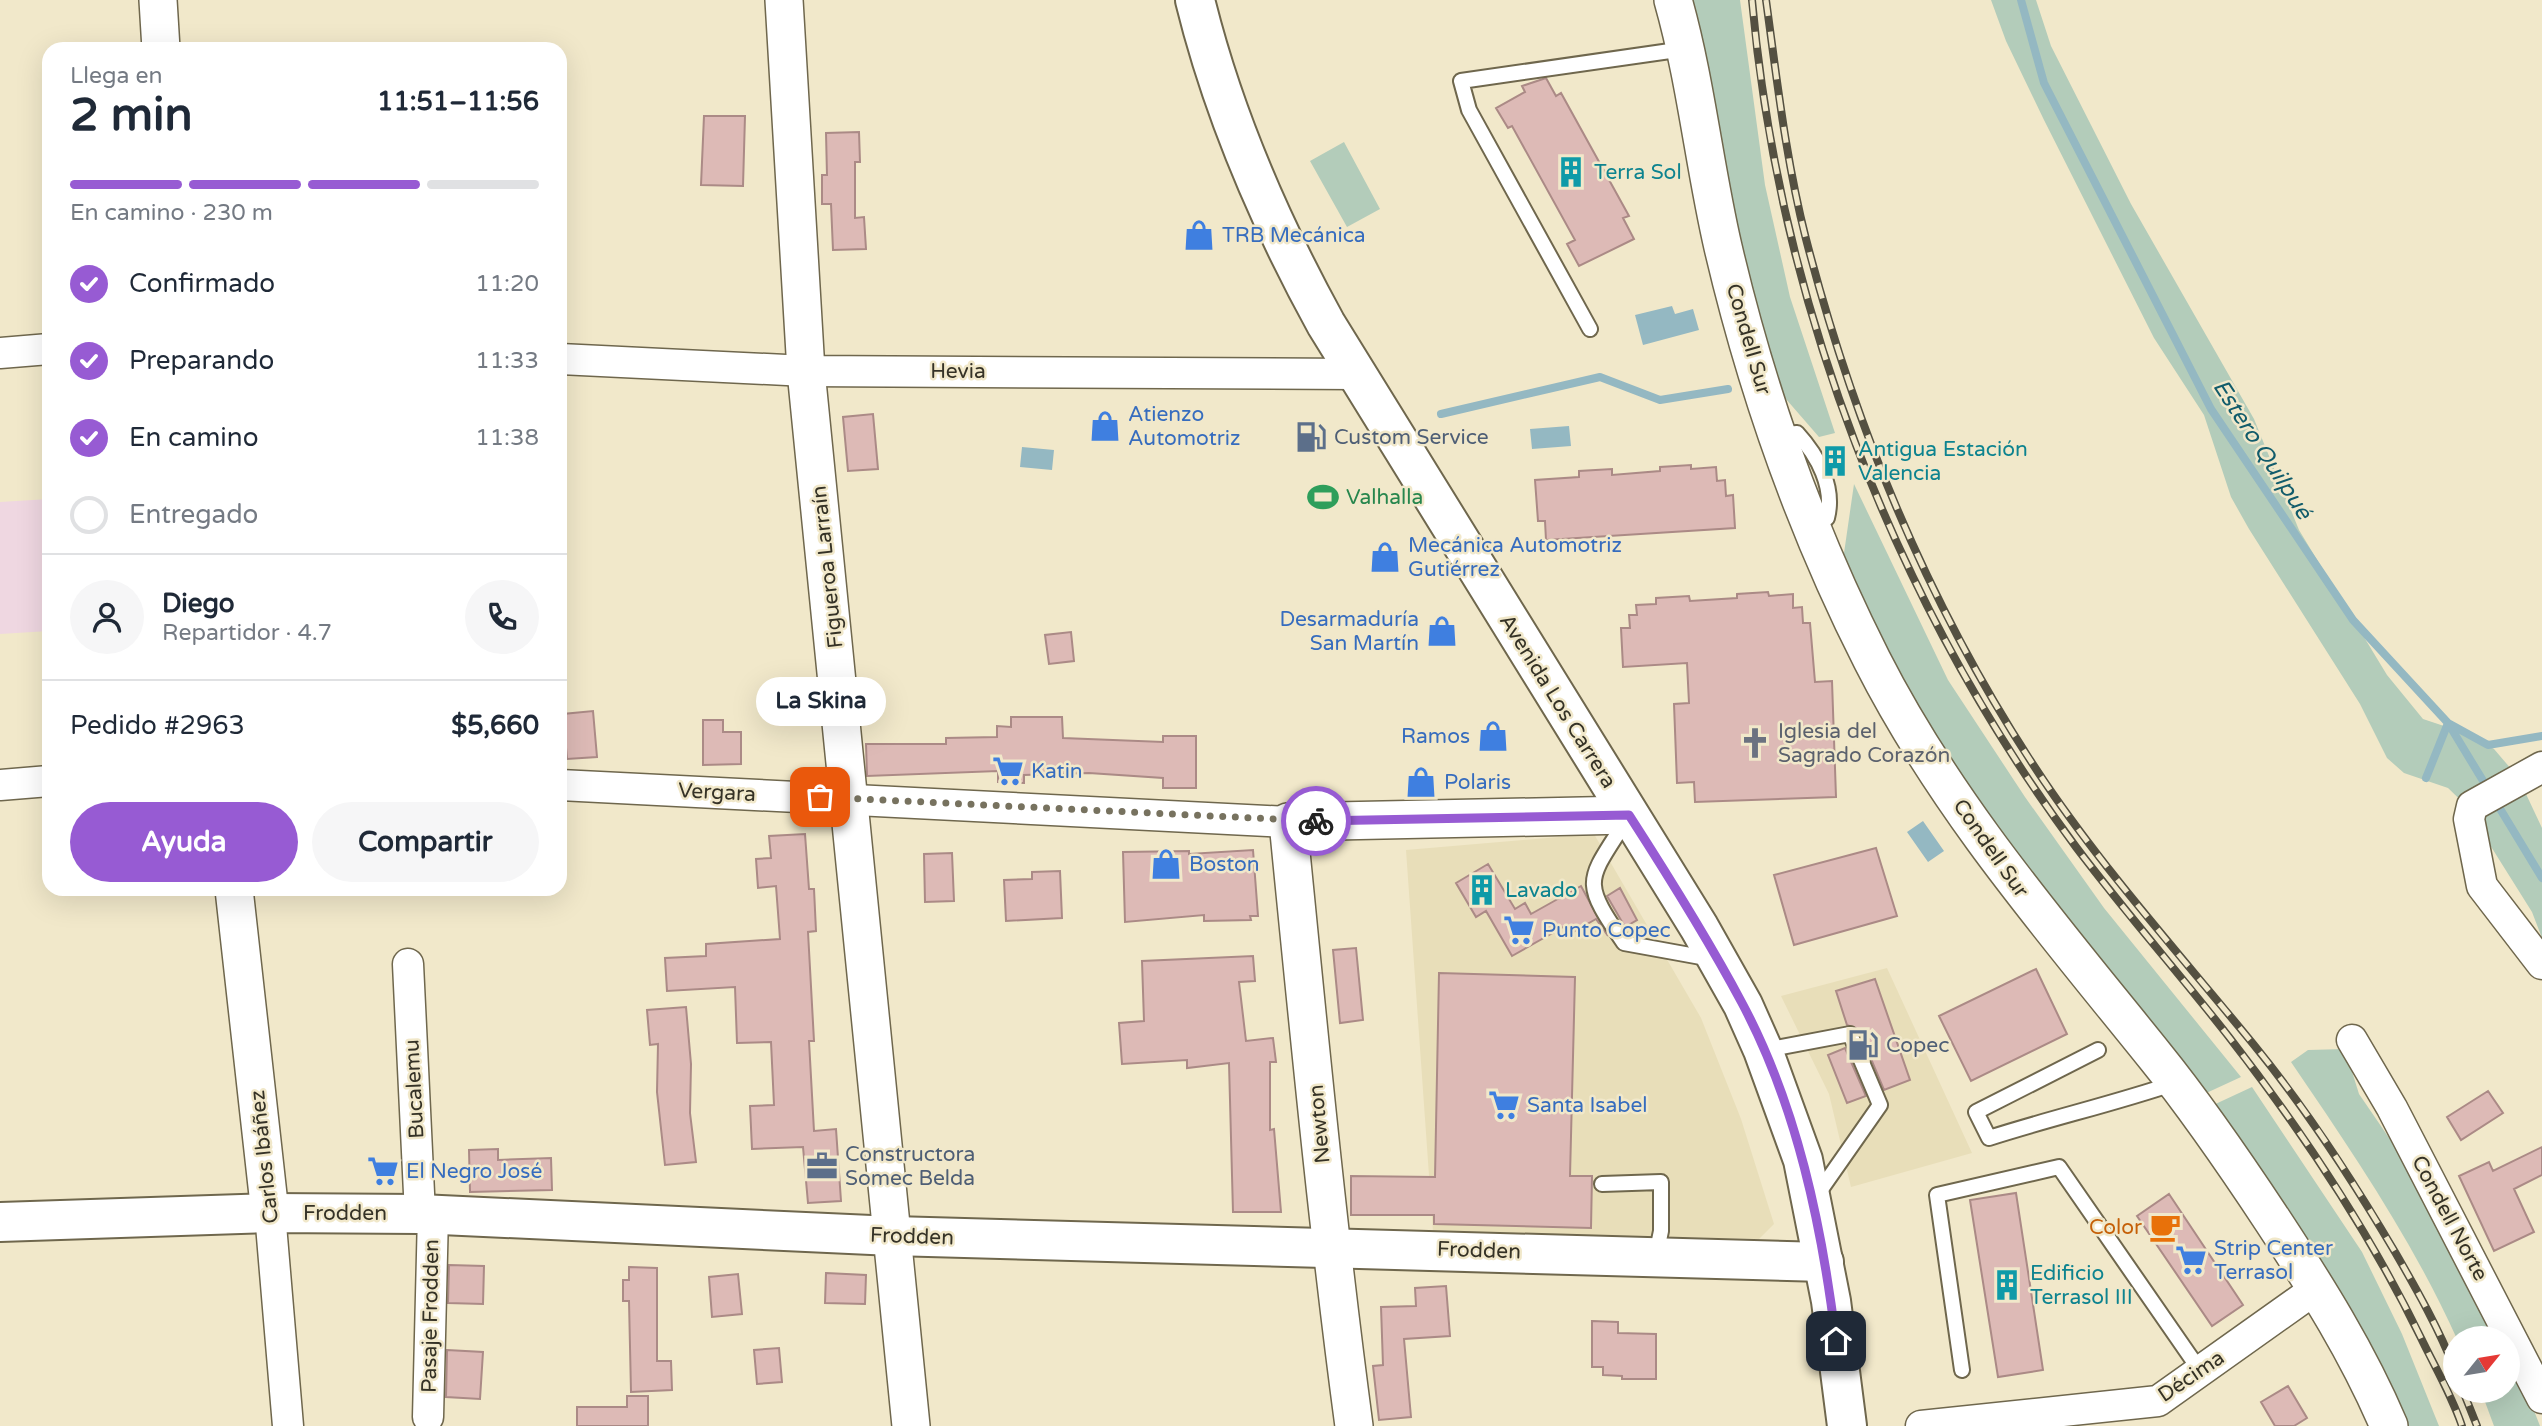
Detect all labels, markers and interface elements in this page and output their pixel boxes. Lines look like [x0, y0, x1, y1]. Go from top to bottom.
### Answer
text: Llega en [70, 62, 162, 90]
text: 11:51–11:56 [377, 86, 539, 117]
text: 2 min [70, 88, 193, 143]
building icon: Terra Sol [1554, 155, 1588, 189]
place label: Terra Sol [1594, 160, 1682, 185]
text: En camino · 230 m [70, 199, 273, 227]
shop icon: TRB Mecánica [1182, 218, 1216, 252]
place label: TRB Mecánica [1222, 223, 1366, 248]
icon: check [70, 265, 108, 303]
text: Confirmado [129, 268, 275, 299]
text: 11:20 [475, 270, 539, 298]
street label: Condell Sur [1721, 281, 1776, 398]
icon: check [70, 342, 108, 380]
text: Preparando [129, 345, 274, 376]
text: 11:33 [475, 347, 539, 375]
street label: Hevia [930, 359, 986, 384]
water label: Estero Quilpué [2207, 374, 2319, 526]
place label: Atienzo Automotriz [1128, 402, 1241, 451]
shop icon: Atienzo Automotriz [1088, 409, 1122, 443]
icon: check [70, 419, 108, 457]
fuel station icon: Custom Service [1294, 420, 1328, 454]
text: En camino [129, 422, 258, 453]
text: 11:38 [475, 424, 539, 452]
place label: Custom Service [1334, 425, 1489, 450]
place label: Antigua Estación Valencia [1858, 437, 2028, 486]
building icon: Antigua Estación Valencia [1818, 444, 1852, 478]
sports icon: Valhalla [1306, 480, 1340, 514]
street label: Figueroa Larraín [807, 484, 848, 649]
place label: Valhalla [1346, 485, 1423, 510]
text: Entregado [129, 499, 258, 530]
place label: Mecánica Automotriz Gutiérrez [1408, 533, 1622, 582]
shop icon: Mecánica Automotriz Gutiérrez [1368, 540, 1402, 574]
button: person [70, 580, 144, 654]
button: phone [465, 580, 539, 654]
text: Diego [162, 588, 235, 619]
place label: Desarmaduría San Martín [1280, 607, 1419, 656]
street label: Avenida Los Carrera [1494, 610, 1621, 793]
shop icon: Desarmaduría San Martín [1425, 614, 1459, 648]
text: Repartidor · 4.7 [162, 619, 332, 647]
callout: La Skina [755, 678, 885, 727]
text: La Skina [775, 687, 867, 715]
text: Pedido #2963 [70, 710, 245, 741]
text: $5,660 [451, 710, 539, 741]
shop icon: Ramos [1476, 719, 1510, 753]
place label: Iglesia del Sagrado Corazón [1778, 719, 1950, 768]
place label: Ramos [1401, 724, 1470, 749]
church icon: Iglesia del Sagrado Corazón [1738, 726, 1772, 760]
supermarket icon: Katin [991, 754, 1025, 788]
place label: Katin [1031, 759, 1083, 784]
shop icon: Polaris [1404, 765, 1438, 799]
pin [790, 767, 850, 827]
place label: Polaris [1444, 770, 1511, 795]
street label: Vergara [677, 778, 757, 807]
icon: bag [801, 778, 839, 816]
courier [1281, 786, 1351, 856]
street label: Condell Sur [1948, 794, 2034, 902]
button: Ayuda [70, 802, 298, 882]
button: Compartir [312, 802, 539, 882]
icon: bike [1297, 802, 1335, 840]
shop icon: Boston [1149, 847, 1183, 881]
place label: Boston [1189, 852, 1260, 877]
building icon: Lavado [1465, 873, 1499, 907]
place label: Lavado [1505, 878, 1578, 903]
supermarket icon: Punto Copec [1502, 913, 1536, 947]
place label: Punto Copec [1542, 918, 1671, 943]
fuel station icon: Copec [1846, 1028, 1880, 1062]
place label: Copec [1886, 1033, 1949, 1058]
street label: Bucalemu [399, 1039, 430, 1139]
street label: Newton [1304, 1084, 1335, 1164]
supermarket icon: Santa Isabel [1487, 1088, 1521, 1122]
street label: Carlos Ibáñez [245, 1089, 284, 1225]
place label: Santa Isabel [1527, 1093, 1648, 1118]
place label: Constructora Somec Belda [845, 1142, 975, 1191]
office icon: Constructora Somec Belda [805, 1149, 839, 1183]
street label: Condell Norte [2406, 1151, 2493, 1285]
supermarket icon: El Negro José [366, 1154, 400, 1188]
place label: El Negro José [406, 1159, 542, 1184]
street label: Frodden [303, 1201, 387, 1226]
cafe icon: Color [2148, 1210, 2182, 1244]
place label: Color [2089, 1215, 2142, 1240]
street label: Frodden [870, 1223, 954, 1250]
place label: Strip Center Terrasol [2214, 1236, 2333, 1285]
street label: Frodden [1437, 1237, 1521, 1264]
street label: Pasaje Frodden [417, 1239, 444, 1393]
supermarket icon: Strip Center Terrasol [2174, 1243, 2208, 1277]
place label: Edificio Terrasol III [2030, 1261, 2133, 1310]
building icon: Edificio Terrasol III [1990, 1268, 2024, 1302]
pin [1806, 1311, 1866, 1371]
icon: home [1817, 1322, 1855, 1360]
north arrow [2443, 1326, 2520, 1404]
map controls [2443, 1326, 2520, 1403]
street label: Décima [2153, 1345, 2229, 1408]

